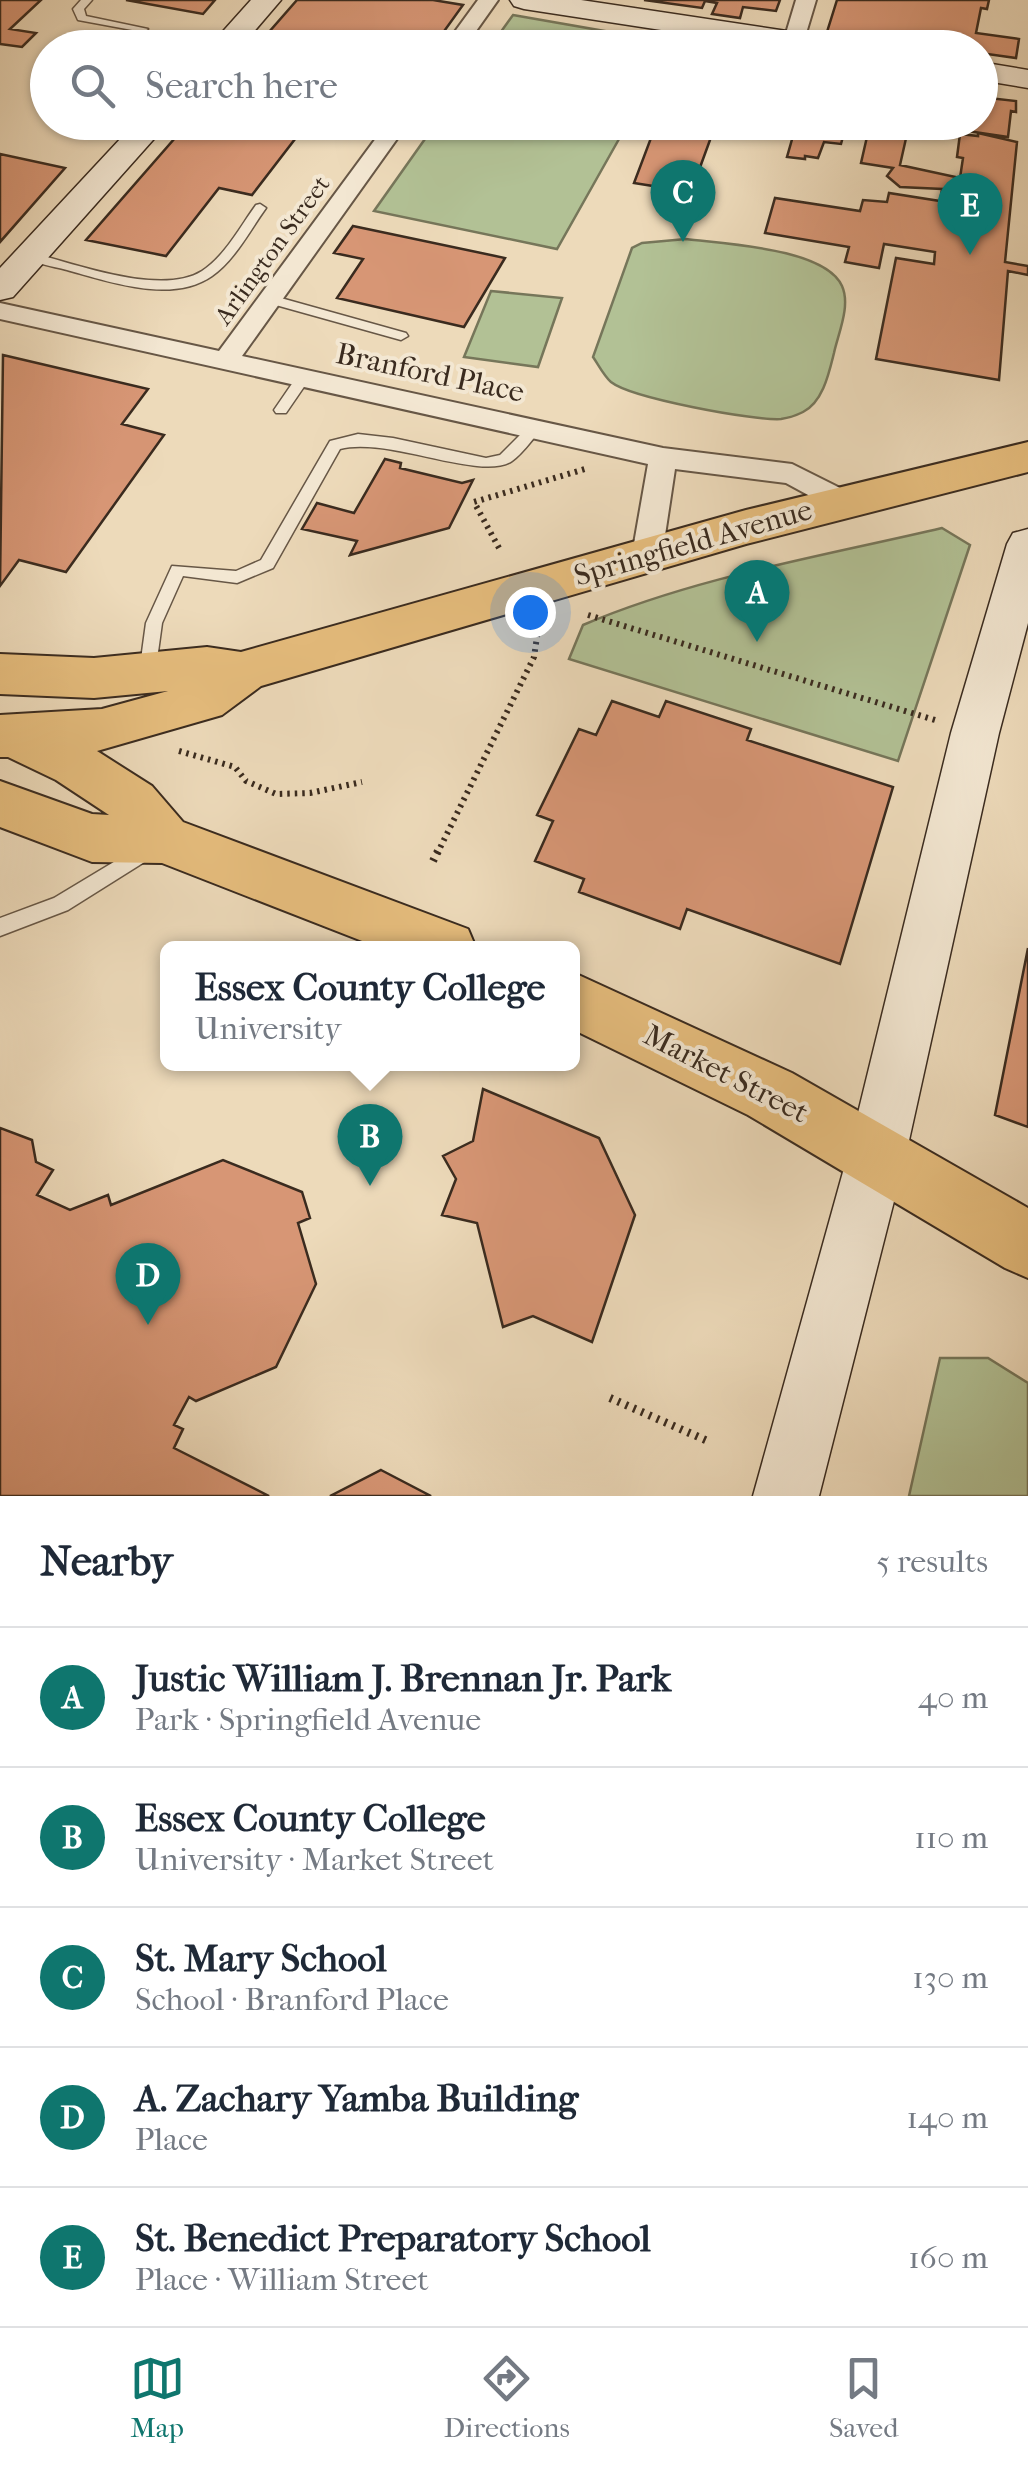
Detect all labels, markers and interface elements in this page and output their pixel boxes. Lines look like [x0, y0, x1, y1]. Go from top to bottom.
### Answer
search box [30, 30, 998, 140]
icon: search [65, 58, 120, 113]
text: Search here [145, 63, 338, 108]
pin: C [650, 160, 716, 242]
street label: Arlington Street [208, 170, 336, 331]
pin: E [938, 172, 1002, 255]
street label: Branford Place [333, 336, 527, 410]
street label: Springfield Avenue [570, 492, 816, 594]
pin: A [724, 560, 790, 642]
your location [505, 587, 556, 638]
popup [160, 941, 580, 1071]
text: Essex County College [195, 965, 545, 1010]
text: University [195, 1010, 341, 1047]
street label: Market Street [638, 1018, 814, 1131]
pin: B [338, 1104, 402, 1186]
pin: D [116, 1242, 180, 1325]
text: Nearby [40, 1537, 172, 1586]
text: 5 results [876, 1543, 988, 1580]
text: Justic William J. Brennan Jr. Park [135, 1656, 671, 1701]
text: A [62, 1679, 83, 1716]
text: 40 m [918, 1679, 988, 1716]
text: Park · Springfield Avenue [135, 1701, 481, 1738]
text: Essex County College [135, 1796, 486, 1841]
text: B [62, 1819, 83, 1856]
text: 110 m [914, 1819, 988, 1856]
text: University · Market Street [135, 1841, 494, 1878]
text: St. Mary School [135, 1936, 387, 1981]
text: C [62, 1959, 83, 1996]
text: 130 m [912, 1959, 988, 1996]
text: School · Branford Place [135, 1981, 449, 2018]
text: A. Zachary Yamba Building [135, 2076, 578, 2121]
text: D [60, 2099, 85, 2136]
text: 140 m [907, 2099, 988, 2136]
text: Place [135, 2121, 208, 2158]
text: St. Benedict Preparatory School [135, 2216, 651, 2261]
text: E [63, 2239, 82, 2276]
text: 160 m [908, 2239, 988, 2276]
text: Place · William Street [135, 2261, 429, 2298]
tab: Map [130, 2351, 185, 2444]
tab: Directions [444, 2351, 570, 2444]
tab: Saved [829, 2351, 898, 2444]

